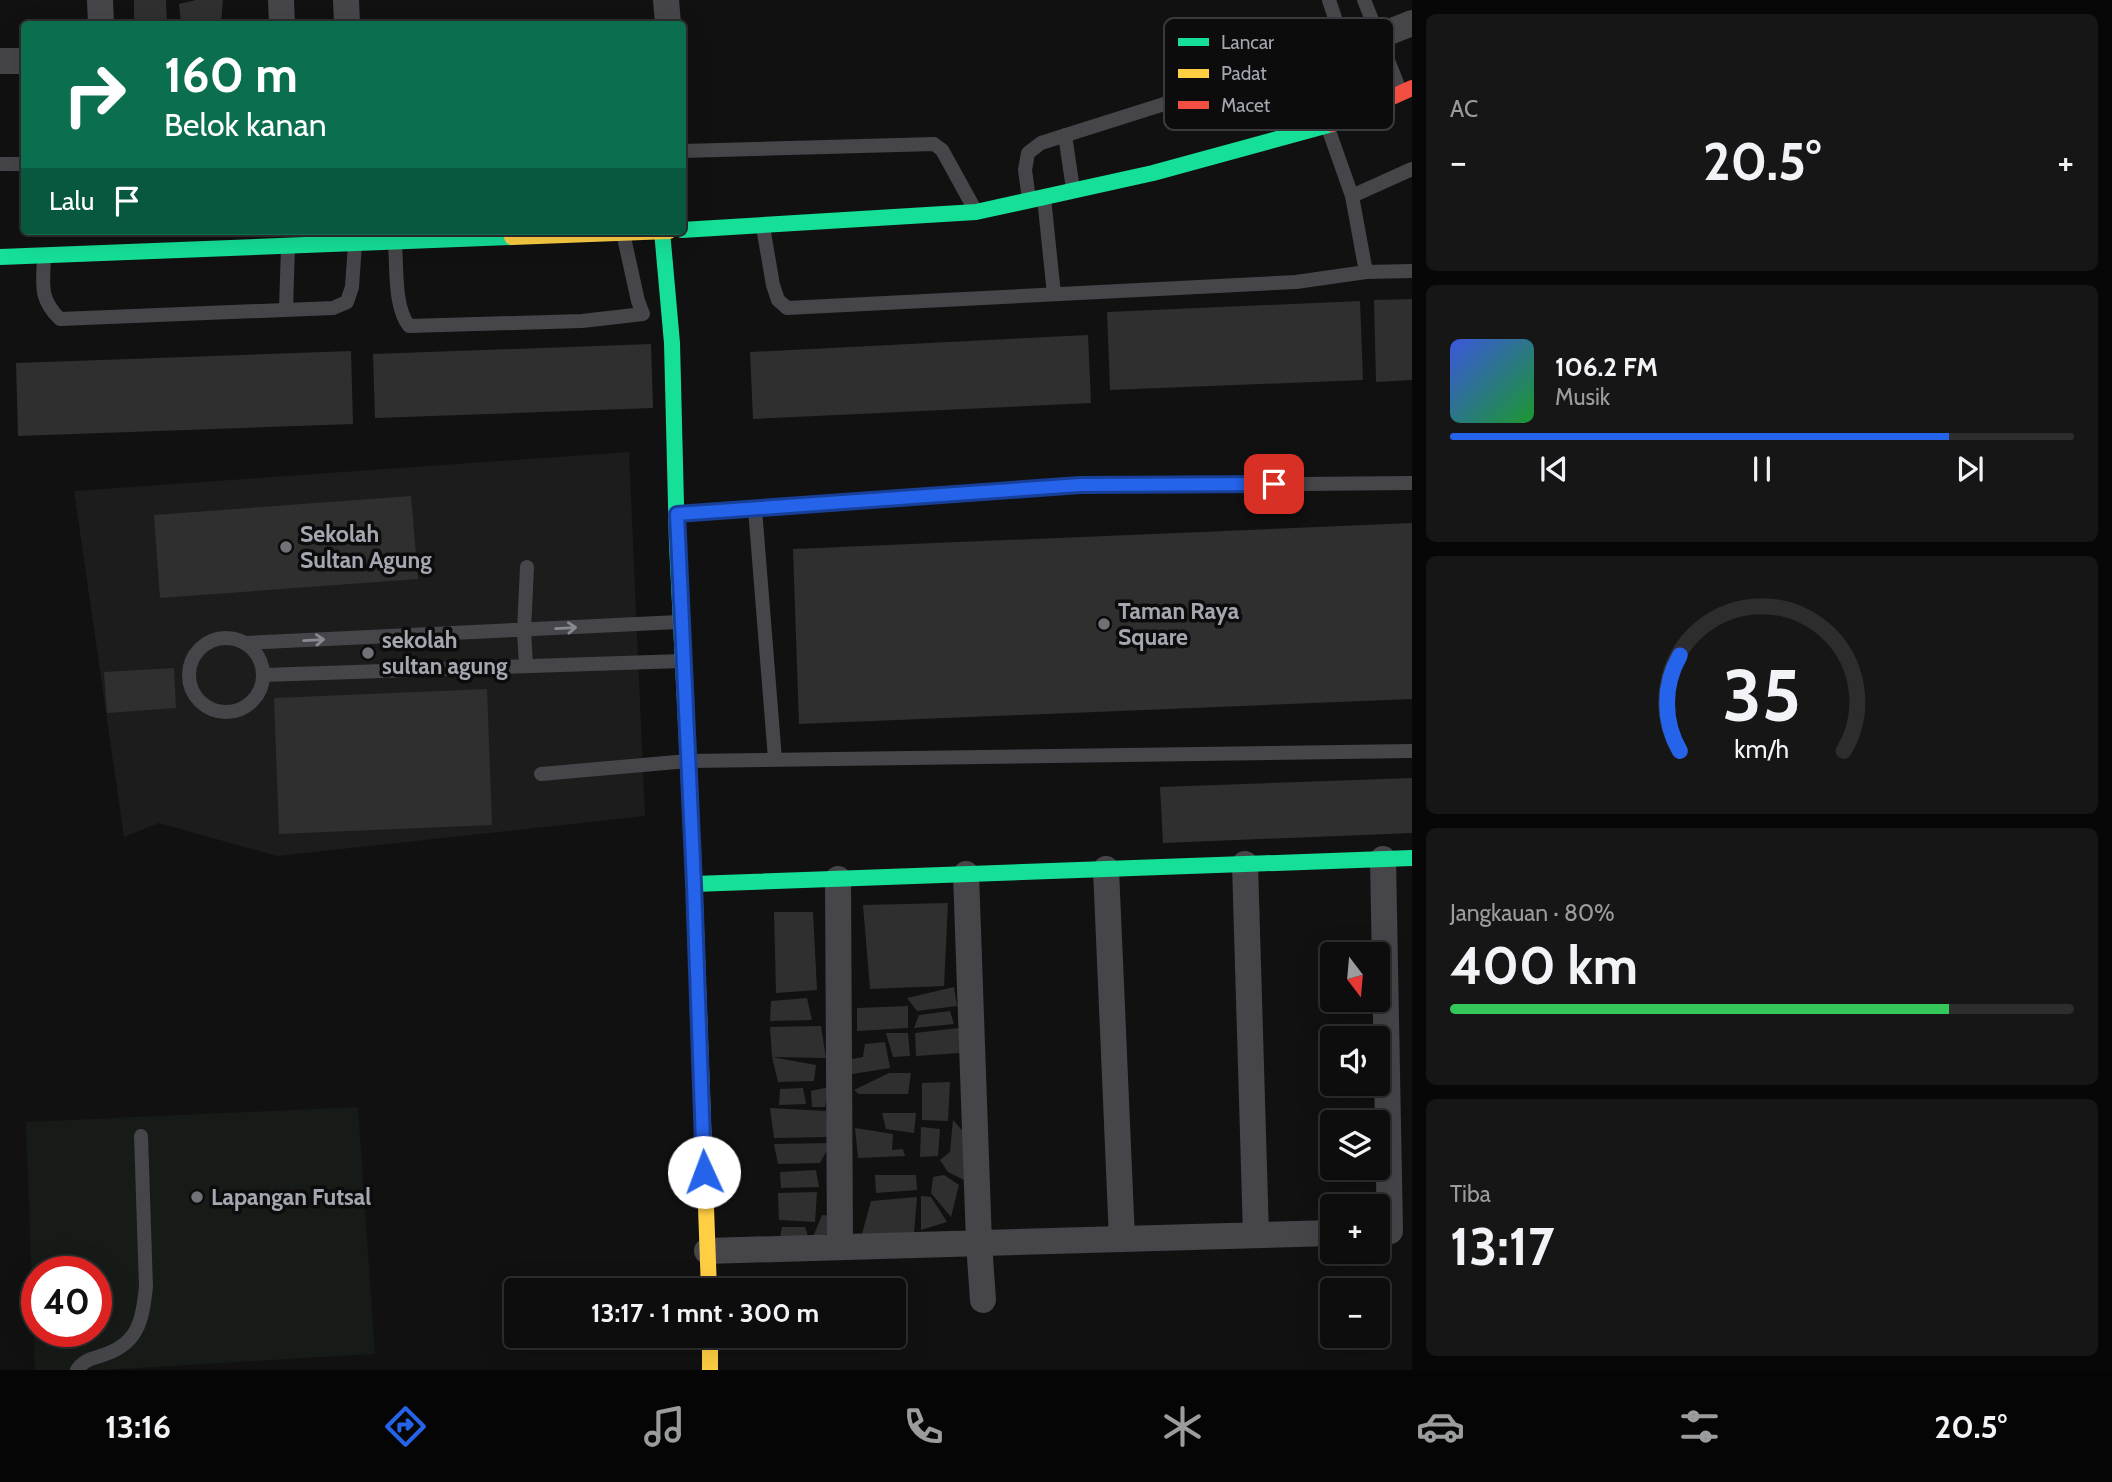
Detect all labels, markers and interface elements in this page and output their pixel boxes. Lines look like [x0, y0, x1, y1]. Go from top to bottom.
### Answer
legend [1164, 18, 1394, 130]
text: Lancar [1221, 31, 1274, 54]
text: 160 m [164, 45, 298, 104]
icon: right [49, 49, 140, 140]
text: Padat [1221, 62, 1267, 85]
text: Macet [1221, 94, 1271, 117]
text: AC [1450, 95, 1478, 123]
text: Belok kanan [164, 105, 327, 144]
text: 20.5° [1703, 130, 1821, 193]
text: − [1450, 138, 1467, 185]
text: + [2057, 138, 2074, 185]
icon: arrive [108, 182, 146, 220]
text: Lalu [49, 185, 94, 217]
text: 106.2 FM [1555, 351, 1658, 383]
text: Musik [1555, 383, 1610, 411]
icon: previous [1535, 450, 1573, 488]
icon: pause [1743, 450, 1781, 488]
icon: next [1951, 450, 1989, 488]
pin [1244, 454, 1304, 514]
icon: arrive [1255, 465, 1293, 503]
place label: Sekolah Sultan Agung [300, 520, 432, 574]
marker: Sekolah Sultan Agung [278, 539, 294, 555]
place label: Taman Raya Square [1118, 597, 1240, 651]
marker: Taman Raya Square [1096, 616, 1112, 632]
one-way arrow [554, 621, 577, 634]
place label: sekolah sultan agung [382, 626, 508, 680]
one-way arrow [302, 633, 325, 646]
marker: sekolah sultan agung [360, 645, 376, 661]
text: 35 [1723, 651, 1801, 739]
text: km/h [1735, 734, 1789, 764]
text: Jangkauan · 80% [1450, 899, 1615, 927]
text: 400 km [1450, 934, 1638, 997]
north arrow [1320, 942, 1390, 1012]
map controls [1320, 942, 1390, 1348]
button: sound [1320, 1026, 1390, 1096]
button: layers [1320, 1110, 1390, 1180]
position arrow [667, 1135, 741, 1209]
text: Tiba [1450, 1180, 1491, 1208]
place label: Lapangan Futsal [211, 1183, 371, 1211]
marker: Lapangan Futsal [189, 1189, 205, 1205]
button: + [1320, 1194, 1390, 1264]
text: 13:17 [1450, 1215, 1554, 1278]
speed limit sign: 40 [21, 1256, 112, 1347]
button: − [1320, 1278, 1390, 1348]
text: 13:17 · 1 mnt · 300 m [591, 1297, 819, 1329]
icon: directions [381, 1402, 430, 1451]
icon: music [640, 1402, 689, 1451]
icon: phone [899, 1402, 948, 1451]
icon: climate [1158, 1402, 1207, 1451]
icon: car [1416, 1402, 1465, 1451]
icon: filters [1675, 1402, 1724, 1451]
text: 13:16 [105, 1407, 171, 1446]
text: 20.5° [1934, 1407, 2007, 1446]

